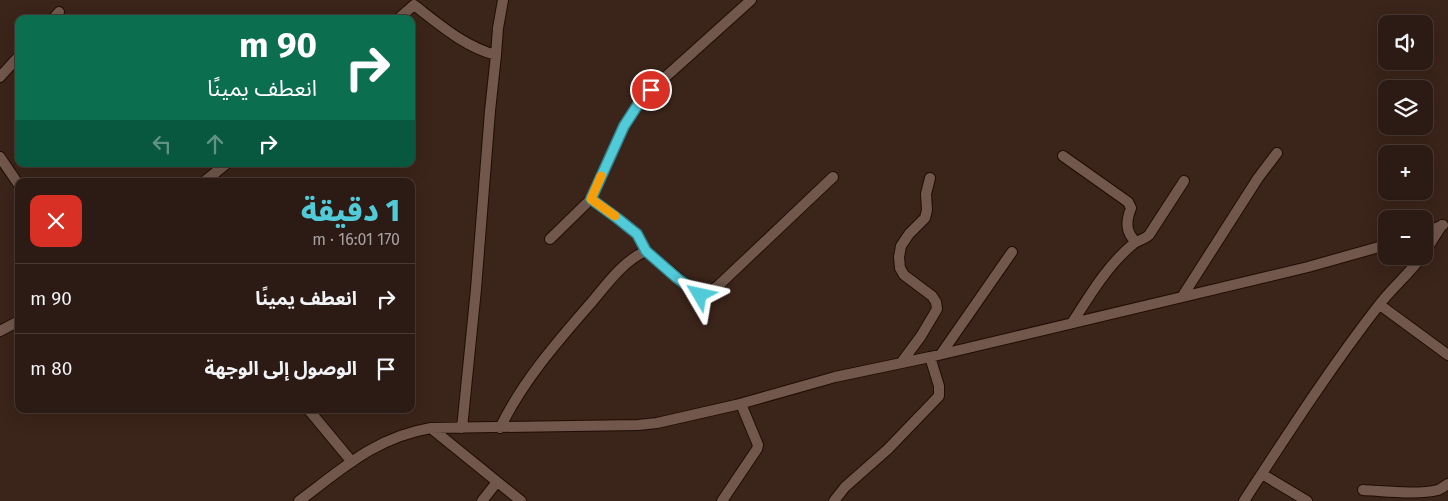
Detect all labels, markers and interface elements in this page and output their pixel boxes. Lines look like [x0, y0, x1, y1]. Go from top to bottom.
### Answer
map controls [1378, 15, 1433, 265]
button: sound [1378, 15, 1433, 70]
text: 90 m [239, 24, 317, 66]
icon: right [335, 35, 400, 100]
pin [630, 69, 672, 111]
text: انعطف يمينًا [207, 75, 317, 102]
icon: arrive [637, 76, 665, 104]
button: layers [1378, 80, 1433, 135]
icon: left [148, 130, 176, 158]
icon: ahead [201, 130, 229, 158]
icon: right [254, 130, 282, 158]
button: + [1378, 145, 1433, 200]
text: 1 دقيقة [301, 193, 400, 229]
button: close [30, 195, 82, 247]
button: − [1378, 210, 1433, 265]
text: 170 m · 16:01 [312, 230, 400, 249]
position arrow [673, 268, 725, 320]
icon: right [372, 285, 400, 313]
text: 90 m [30, 287, 72, 310]
text: انعطف يمينًا [255, 287, 357, 310]
icon: arrive [372, 355, 400, 383]
text: 80 m [30, 357, 72, 380]
text: الوصول إلى الوجهة [205, 357, 357, 380]

